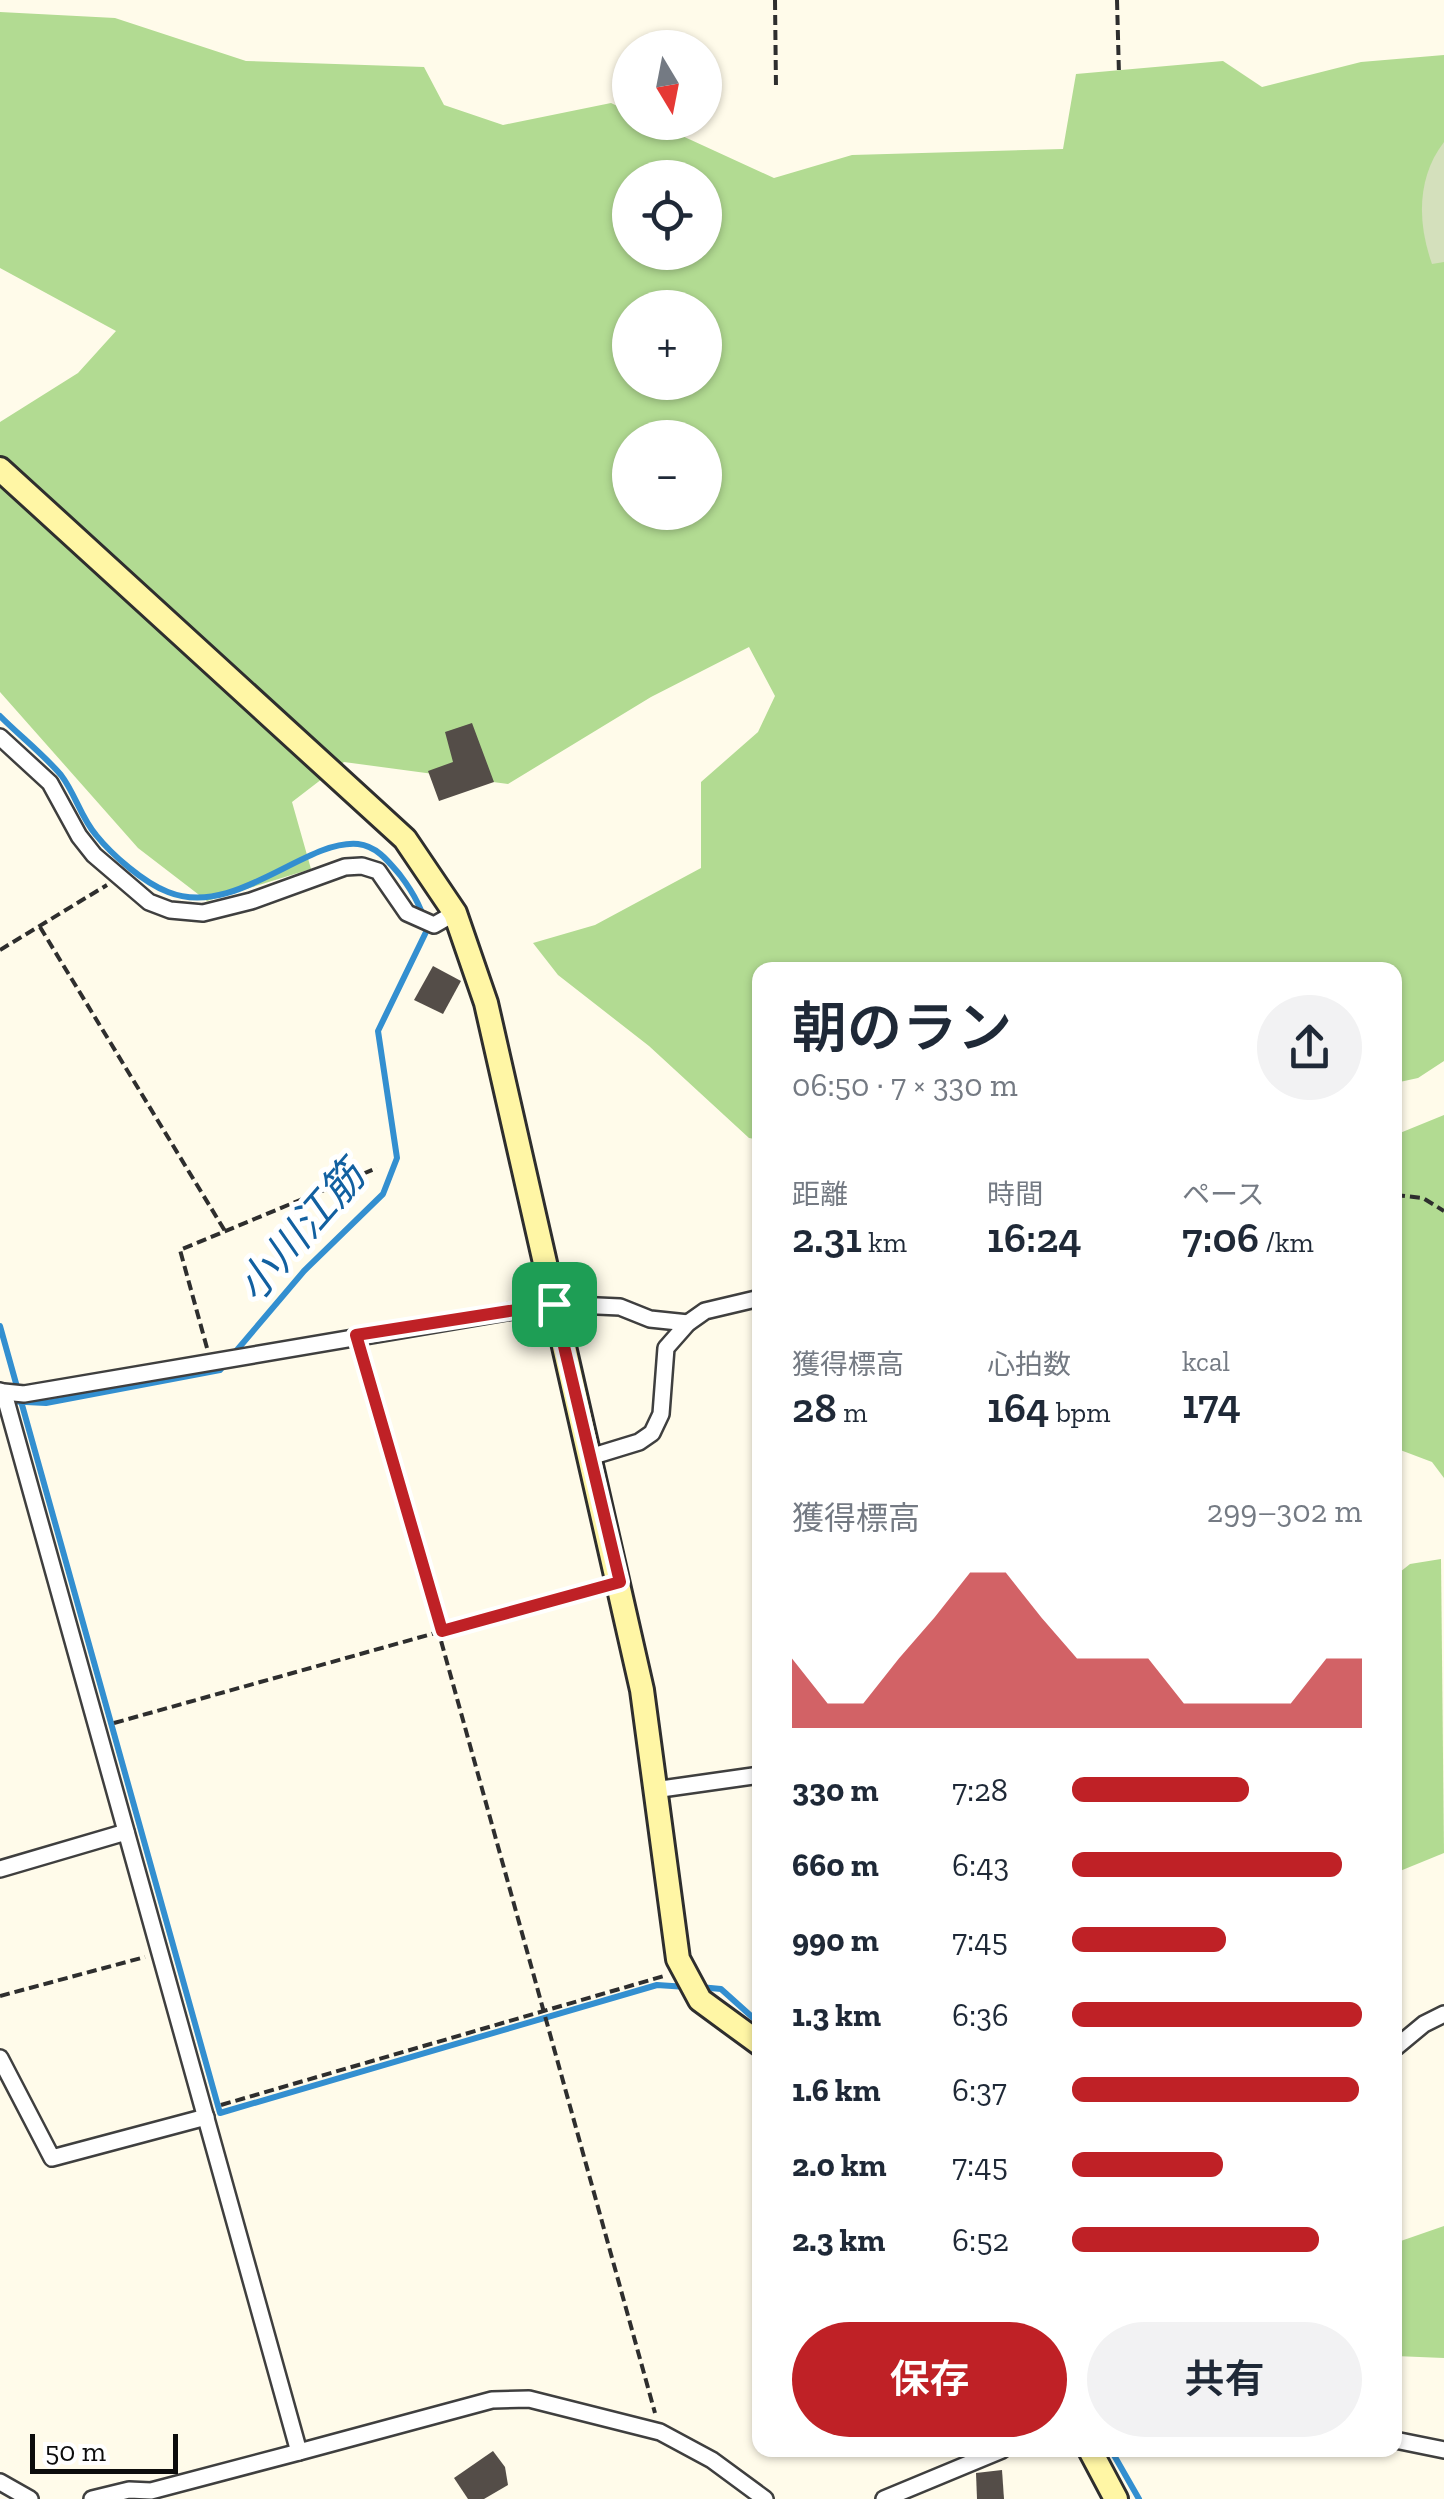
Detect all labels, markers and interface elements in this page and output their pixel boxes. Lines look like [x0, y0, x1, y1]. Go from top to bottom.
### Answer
north arrow [612, 30, 722, 140]
map controls [612, 30, 722, 530]
button: locate [612, 160, 722, 270]
button: + [612, 290, 722, 400]
button: − [612, 420, 722, 530]
text: 朝のラン [792, 995, 1012, 1061]
button: share [1257, 995, 1362, 1100]
text: 06:50 · 7 × 330 m [792, 1066, 1018, 1104]
water label: 小川江筋 [226, 1147, 379, 1311]
text: 距離 [792, 1178, 848, 1211]
text: 時間 [987, 1178, 1043, 1211]
text: ペース [1182, 1178, 1265, 1211]
text: 2.31 [792, 1212, 862, 1263]
text: 16:24 [987, 1212, 1082, 1263]
text: 7:06 [1182, 1212, 1259, 1263]
text: km [862, 1226, 907, 1259]
text: /km [1259, 1226, 1314, 1259]
pin [512, 1262, 597, 1347]
icon: arrive [527, 1277, 582, 1332]
text: kcal [1182, 1345, 1230, 1378]
text: 獲得標高 [792, 1348, 904, 1381]
text: 心拍数 [987, 1348, 1071, 1381]
text: 174 [1182, 1378, 1241, 1429]
text: 28 [792, 1382, 837, 1433]
text: 164 [987, 1382, 1050, 1433]
text: m [837, 1396, 867, 1429]
text: bpm [1050, 1396, 1110, 1429]
text: 299–302 m [1207, 1492, 1362, 1530]
text: 獲得標高 [792, 1499, 920, 1537]
text: 330 m [792, 1771, 879, 1809]
text: 7:28 [952, 1771, 1008, 1809]
text: 660 m [792, 1846, 879, 1884]
text: 6:43 [952, 1846, 1009, 1884]
text: 990 m [792, 1921, 879, 1959]
text: 7:45 [952, 1921, 1008, 1959]
text: 1.3 km [792, 1996, 881, 2034]
text: 6:36 [952, 1996, 1009, 2034]
text: 1.6 km [792, 2071, 881, 2109]
text: 6:37 [952, 2071, 1007, 2109]
text: 2.0 km [792, 2146, 887, 2184]
text: 7:45 [952, 2146, 1008, 2184]
text: 2.3 km [792, 2221, 885, 2259]
text: 6:52 [952, 2221, 1009, 2259]
button: 保存 [792, 2322, 1067, 2437]
button: 共有 [1087, 2322, 1362, 2437]
scale bar [30, 2429, 178, 2474]
text: 50 m [45, 2435, 106, 2468]

